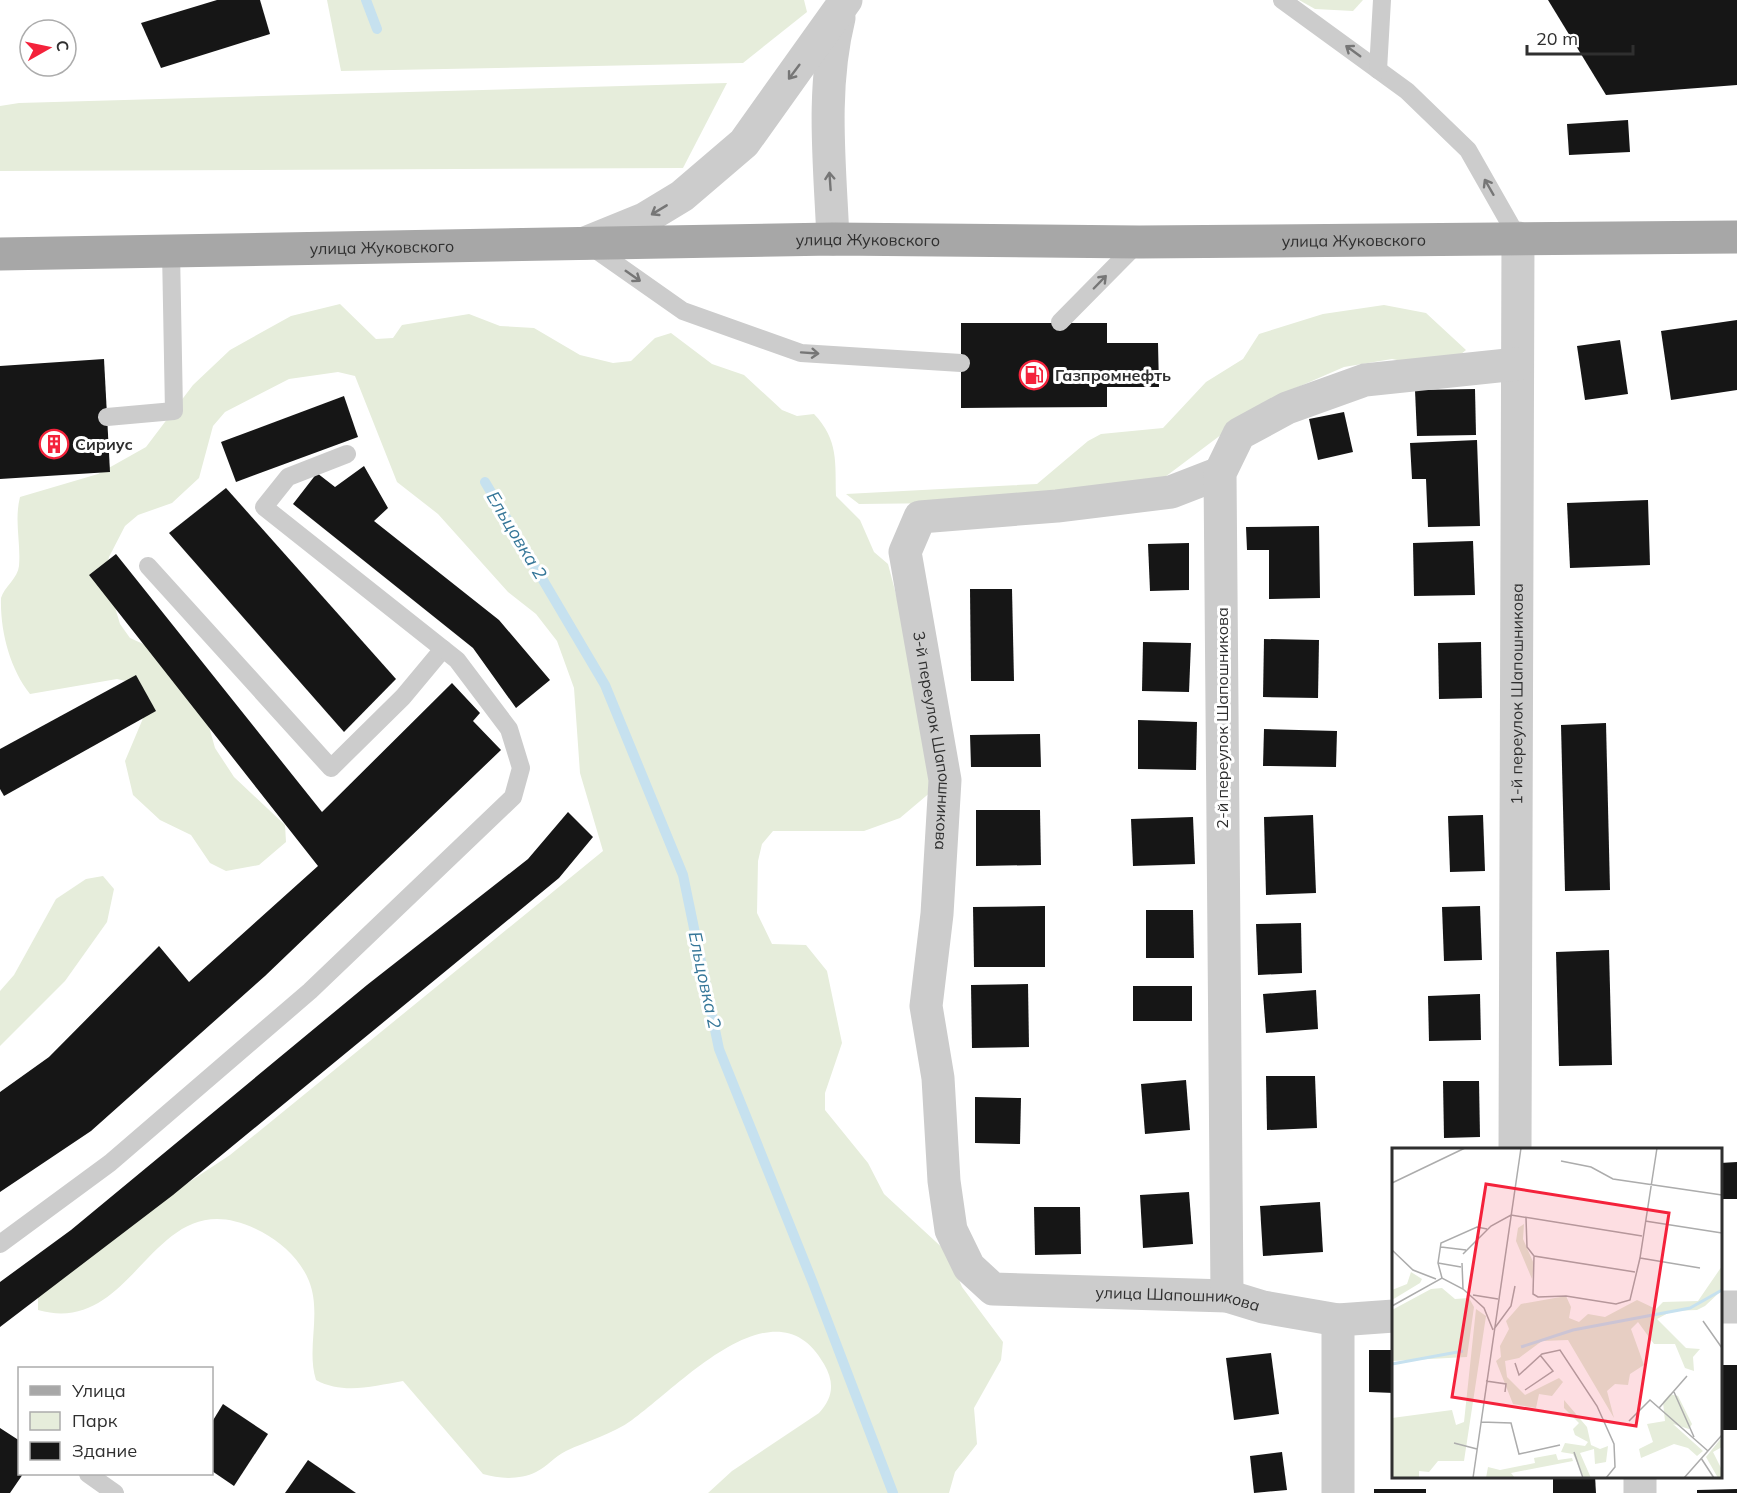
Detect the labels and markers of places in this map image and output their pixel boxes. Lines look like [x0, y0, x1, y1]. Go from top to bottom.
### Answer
fuel station icon: Газпромнефть [1018, 359, 1050, 391]
place label: Газпромнефть [1055, 365, 1171, 385]
building icon: Сириус [38, 428, 70, 460]
place label: Сириус [75, 434, 133, 454]

